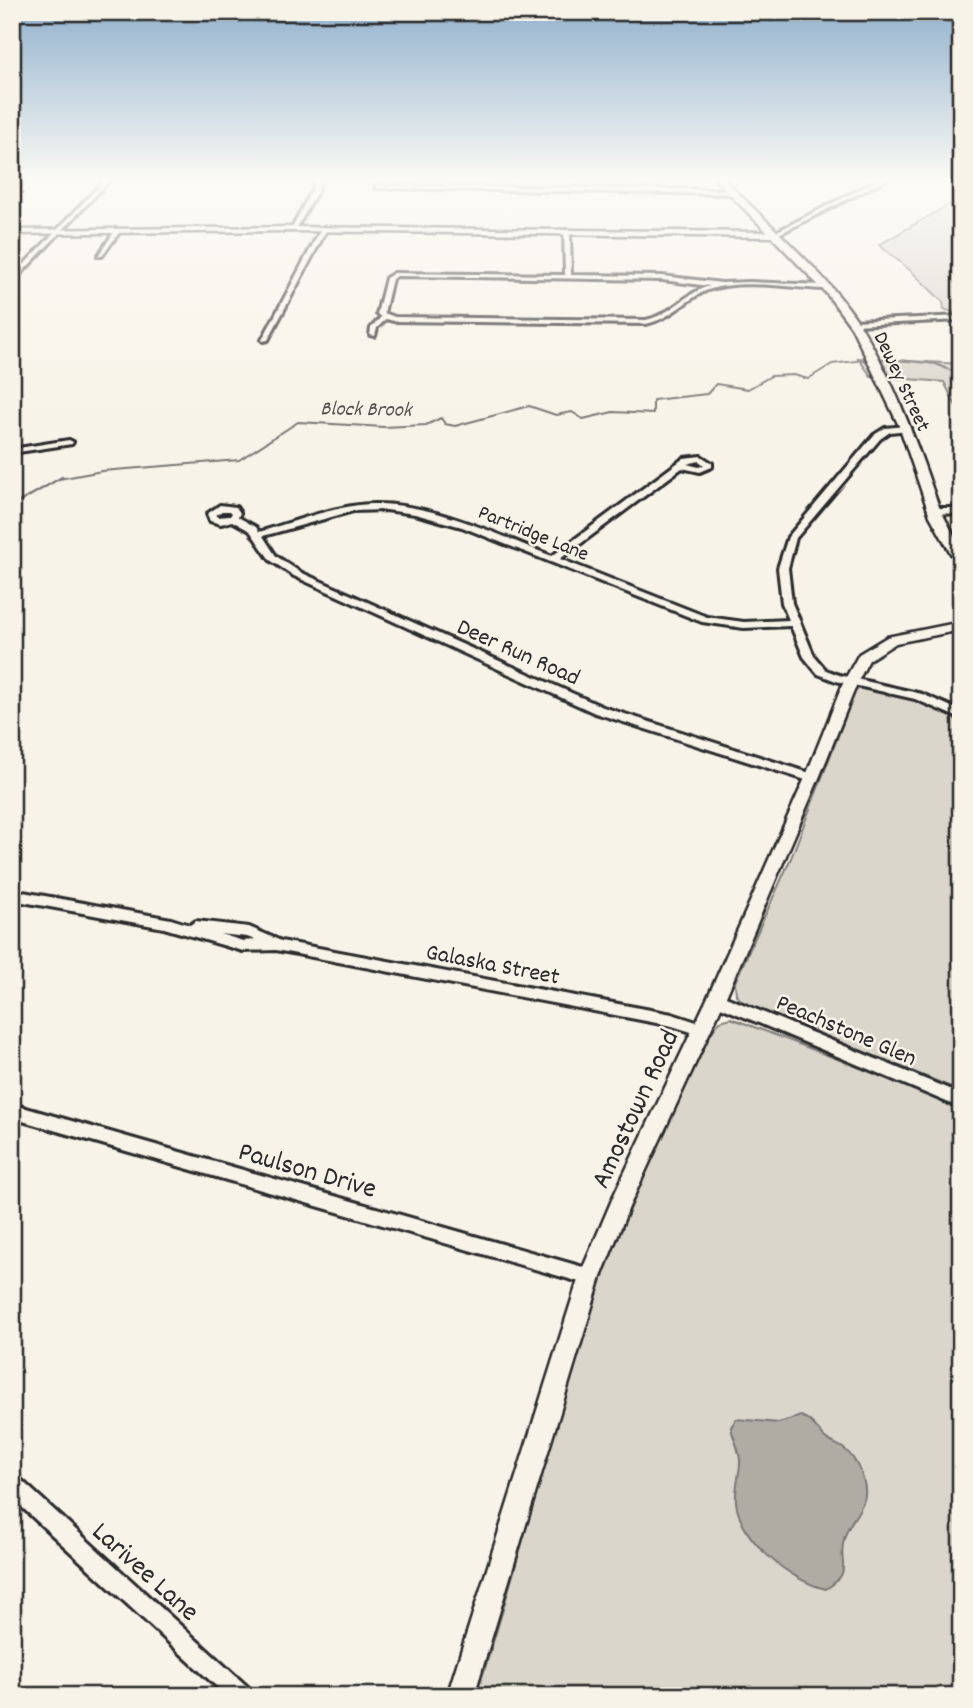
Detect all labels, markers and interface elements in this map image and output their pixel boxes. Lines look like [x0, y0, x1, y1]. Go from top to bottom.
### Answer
street label: Dewey Street [864, 327, 937, 437]
water label: Block Brook [320, 395, 414, 427]
street label: Partridge Lane [473, 499, 593, 571]
street label: Deer Run Road [451, 611, 585, 696]
street label: Galaska Street [423, 936, 562, 996]
street label: Peachstone Glen [770, 987, 921, 1077]
street label: Amostown Road [583, 1024, 692, 1196]
street label: Paulson Drive [233, 1134, 380, 1212]
street label: Larivee Lane [81, 1514, 206, 1633]

